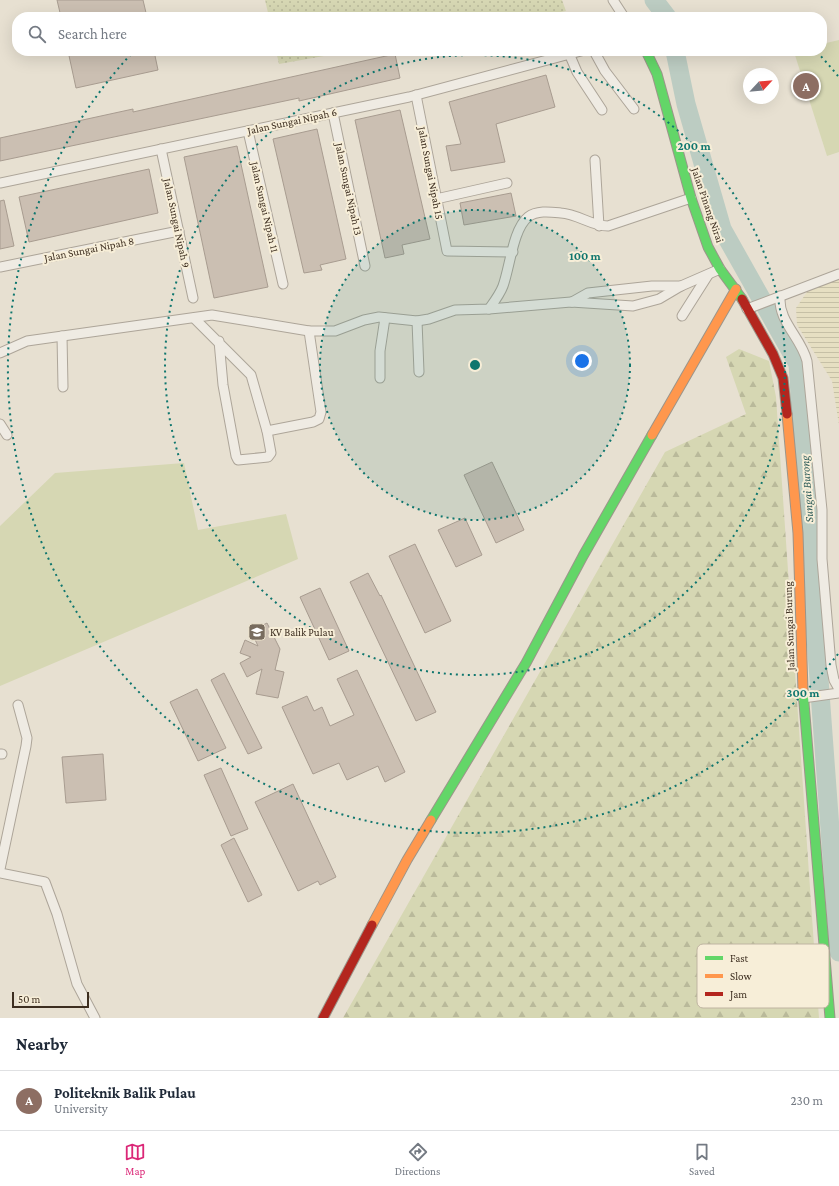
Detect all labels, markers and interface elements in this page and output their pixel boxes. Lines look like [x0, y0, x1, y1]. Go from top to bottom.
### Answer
search box [12, 12, 827, 56]
icon: search [26, 23, 48, 45]
text: Search here [58, 26, 127, 42]
north arrow [743, 68, 779, 104]
pin: A [793, 71, 819, 101]
street label: Jalan Sungai Nipah 6 [245, 106, 338, 138]
street label: Jalan Sungai Nipah 15 [415, 125, 446, 221]
text: 200 m [677, 139, 711, 153]
street label: Jalan Sungai Nipah 13 [332, 141, 365, 237]
street label: Jalan Sungai Nipah 11 [248, 159, 281, 254]
street label: Jalan Pinang Nirai [688, 165, 727, 245]
street label: Jalan Sungai Nipah 9 [160, 176, 192, 269]
street label: Jalan Sungai Nipah 8 [42, 234, 135, 265]
text: 100 m [569, 249, 602, 263]
your location [572, 351, 592, 371]
centre of rings [468, 358, 482, 372]
water label: Sungai Burong [798, 454, 816, 523]
street label: Jalan Sungai Burung [781, 580, 798, 672]
school or university icon: KV Balik Pulau [247, 622, 267, 642]
place label: KV Balik Pulau [270, 626, 334, 638]
text: 300 m [787, 686, 820, 700]
legend [697, 944, 829, 1008]
text: Fast [730, 952, 749, 964]
text: Slow [730, 970, 752, 982]
text: Jam [729, 988, 747, 1001]
scale bar [12, 990, 89, 1009]
text: 50 m [18, 993, 40, 1005]
text: Nearby [16, 1035, 68, 1054]
text: Politeknik Balik Pulau [54, 1085, 196, 1101]
text: A [25, 1093, 33, 1108]
text: 230 m [790, 1093, 823, 1108]
text: University [54, 1101, 108, 1116]
tab: Map [124, 1141, 146, 1177]
tab: Directions [395, 1141, 440, 1177]
tab: Saved [689, 1141, 715, 1177]

